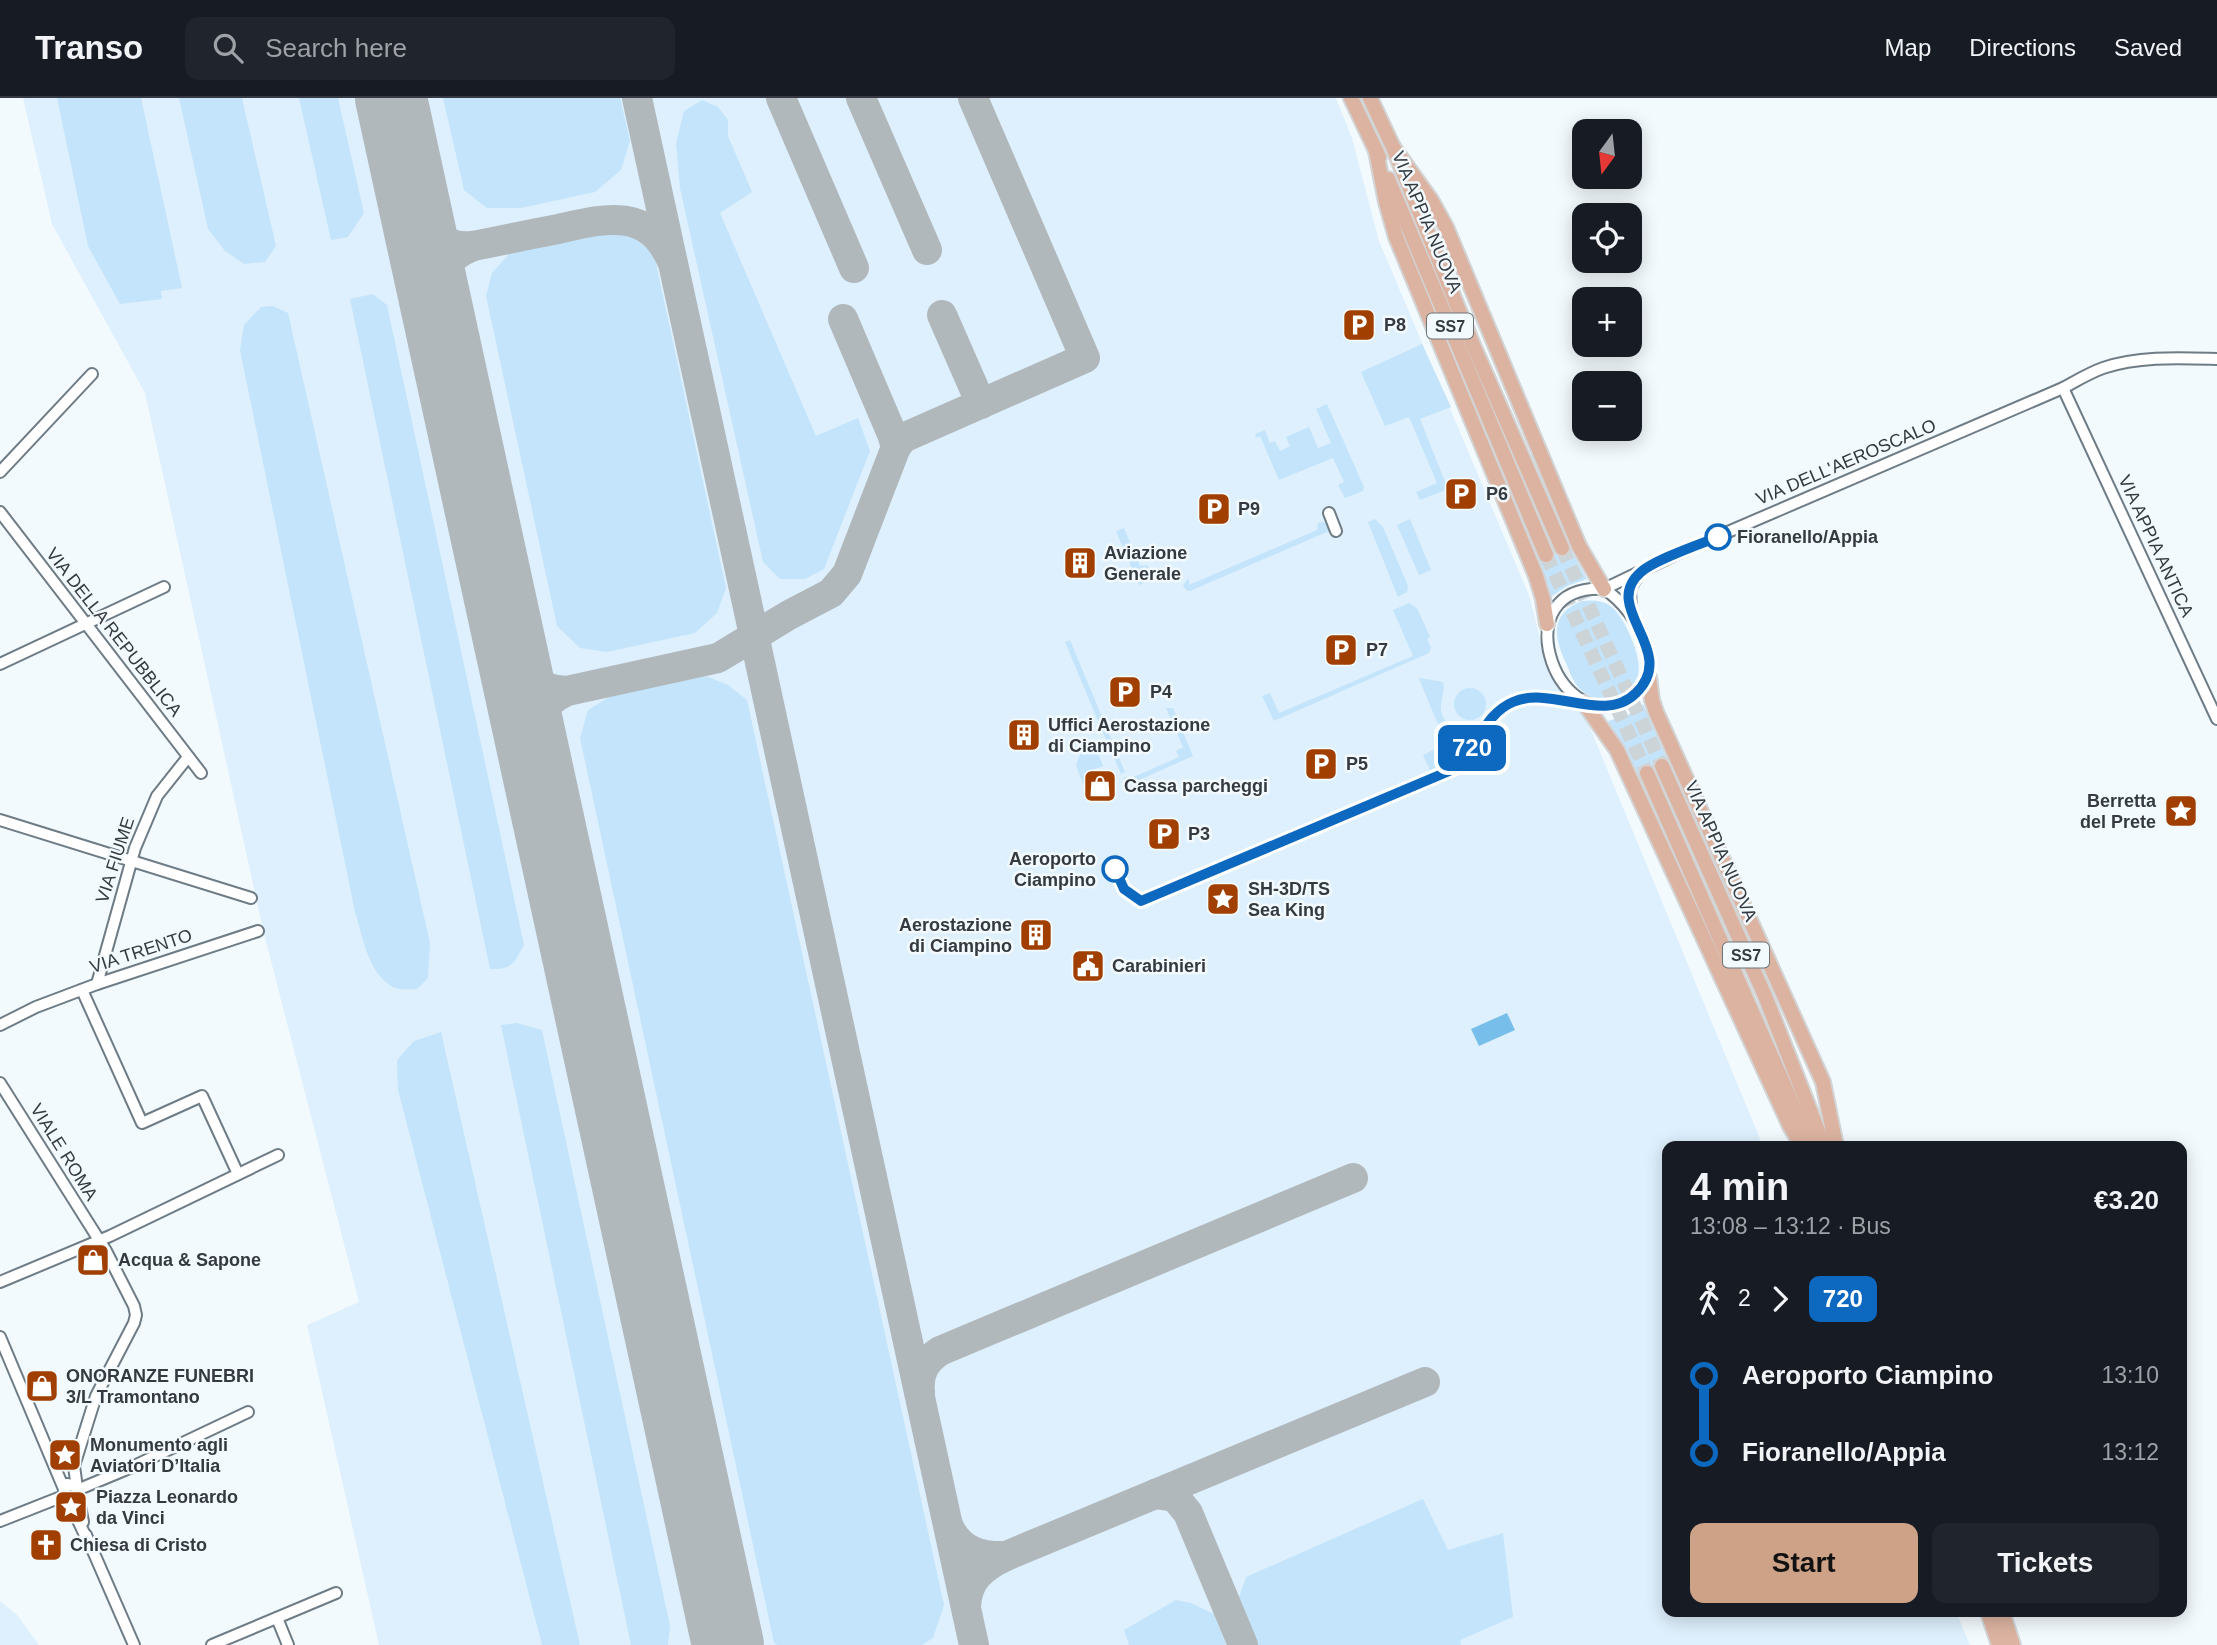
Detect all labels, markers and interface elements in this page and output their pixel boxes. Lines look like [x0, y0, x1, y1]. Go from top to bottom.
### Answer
search box [185, 17, 675, 80]
text: Transo [35, 29, 143, 66]
icon: search [209, 29, 247, 67]
text: Search here [265, 33, 407, 63]
text: Map [1885, 34, 1931, 61]
text: Directions [1969, 34, 2076, 61]
text: Saved [2114, 34, 2182, 61]
north arrow [1572, 119, 1642, 189]
map controls [1572, 119, 1642, 441]
street label: VIA APPIA NUOVA [1388, 148, 1466, 296]
button: locate [1572, 203, 1642, 273]
button: + [1572, 287, 1642, 357]
parking icon: P8 [1340, 306, 1378, 344]
road number: SS7 [1427, 314, 1473, 338]
place label: P8 [1384, 315, 1406, 335]
button: − [1572, 371, 1642, 441]
street label: VIA DELL'AEROSCALO [1753, 415, 1939, 509]
street label: VIA APPIA ANTICA [2114, 472, 2198, 620]
parking icon: P6 [1442, 475, 1480, 513]
place label: P6 [1486, 484, 1508, 504]
parking icon: P9 [1195, 490, 1233, 528]
place label: P9 [1238, 499, 1260, 519]
marker: Fioranello/Appia [1705, 524, 1731, 550]
place label: Fioranello/Appia [1737, 527, 1879, 547]
place label: Aviazione Generale [1104, 543, 1187, 584]
street label: VIA DELLA REPUBBLICA [42, 544, 186, 720]
building icon: Aviazione Generale [1061, 544, 1099, 582]
parking icon: P7 [1322, 631, 1360, 669]
place label: P7 [1366, 640, 1388, 660]
parking icon: P4 [1106, 673, 1144, 711]
place label: P4 [1150, 682, 1172, 702]
place label: Uffici Aerostazione di Ciampino [1048, 715, 1210, 756]
building icon: Uffici Aerostazione di Ciampino [1005, 716, 1043, 754]
line badge: 720 [1432, 725, 1512, 771]
text: 720 [1452, 734, 1492, 761]
parking icon: P5 [1302, 745, 1340, 783]
place label: P5 [1346, 754, 1368, 774]
shop icon: Cassa parcheggi [1081, 767, 1119, 805]
place label: Cassa parcheggi [1124, 776, 1268, 796]
street label: VIA APPIA NUOVA [1681, 778, 1761, 924]
place label: Berretta del Prete [2080, 791, 2157, 832]
place icon: Berretta del Prete [2162, 792, 2200, 830]
street label: VIA FIUME [92, 815, 138, 905]
parking icon: P3 [1145, 815, 1183, 853]
place label: P3 [1188, 824, 1210, 844]
place label: Aeroporto Ciampino [1009, 849, 1096, 890]
marker: Aeroporto Ciampino [1102, 856, 1128, 882]
place label: SH-3D/TS Sea King [1248, 879, 1330, 920]
place icon: SH-3D/TS Sea King [1204, 880, 1242, 918]
place label: Aerostazione di Ciampino [899, 915, 1012, 956]
building icon: Aerostazione di Ciampino [1017, 916, 1055, 954]
street label: VIA TRENTO [87, 925, 195, 977]
road number: SS7 [1723, 942, 1769, 968]
public building icon: Carabinieri [1069, 947, 1107, 985]
place label: Carabinieri [1112, 956, 1206, 976]
street label: VIALE ROMA [26, 1100, 102, 1204]
text: 4 min [1690, 1166, 1789, 1208]
text: €3.20 [2094, 1185, 2159, 1215]
text: 13:08 – 13:12 · Bus [1690, 1213, 1891, 1239]
shop icon: Acqua & Sapone [74, 1241, 112, 1279]
place label: Acqua & Sapone [118, 1250, 261, 1270]
icon: walk [1690, 1280, 1728, 1318]
icon: forward [1761, 1280, 1799, 1318]
text: 2 [1738, 1285, 1751, 1311]
text: 720 [1823, 1285, 1863, 1312]
text: Aeroporto Ciampino [1742, 1360, 1993, 1390]
text: 13:10 [2101, 1362, 2159, 1388]
place label: ONORANZE FUNEBRI 3/L Tramontano [66, 1366, 254, 1407]
shop icon: ONORANZE FUNEBRI 3/L Tramontano [23, 1367, 61, 1405]
place label: Monumento agli Aviatori D’Italia [90, 1435, 228, 1476]
place icon: Monumento agli Aviatori D’Italia [46, 1436, 84, 1474]
text: Fioranello/Appia [1742, 1437, 1946, 1467]
text: 13:12 [2101, 1439, 2159, 1465]
place label: Piazza Leonardo da Vinci [96, 1487, 238, 1528]
place icon: Piazza Leonardo da Vinci [52, 1488, 90, 1526]
button: Start [1690, 1523, 1918, 1603]
button: Tickets [1932, 1523, 2159, 1603]
church icon: Chiesa di Cristo [27, 1526, 65, 1564]
place label: Chiesa di Cristo [70, 1535, 207, 1555]

